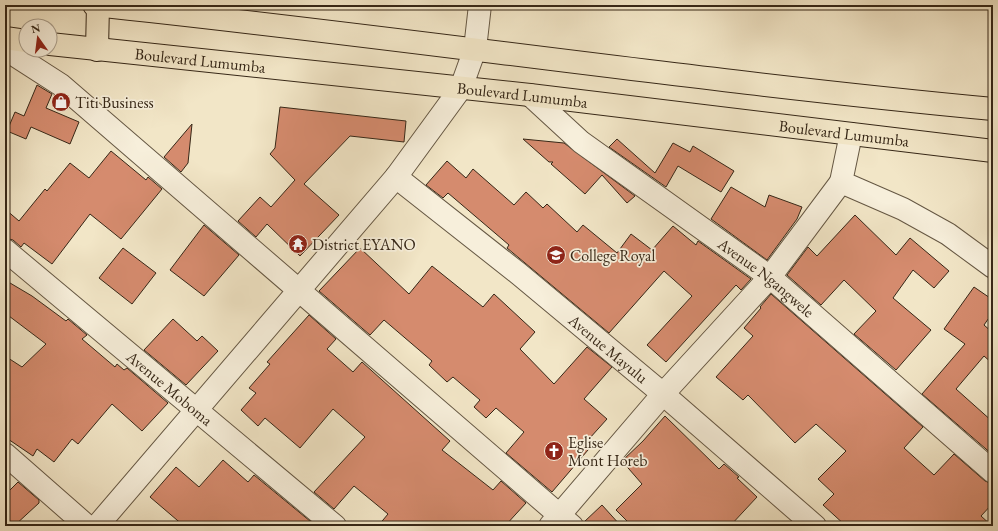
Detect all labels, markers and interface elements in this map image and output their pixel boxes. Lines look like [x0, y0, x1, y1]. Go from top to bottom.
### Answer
north arrow [18, 18, 58, 58]
text: N [30, 20, 42, 36]
street label: Boulevard Lumumba [134, 43, 267, 78]
street label: Boulevard Lumumba [456, 77, 589, 113]
shop icon: Titi Business [50, 91, 72, 113]
place label: Titi Business [75, 92, 154, 113]
street label: Boulevard Lumumba [778, 115, 911, 152]
temple icon: District EYANO [287, 233, 309, 255]
street label: Avenue Ngangwele [713, 233, 819, 322]
place label: District EYANO [312, 234, 416, 255]
school or university icon: College Royal [545, 244, 567, 266]
place label: College Royal [570, 245, 655, 266]
street label: Avenue Mayulu [563, 309, 653, 388]
street label: Avenue Moboma [121, 346, 218, 431]
place label: Eglise Mont Horeb [568, 432, 647, 471]
church icon: Eglise Mont Horeb [543, 440, 565, 462]

